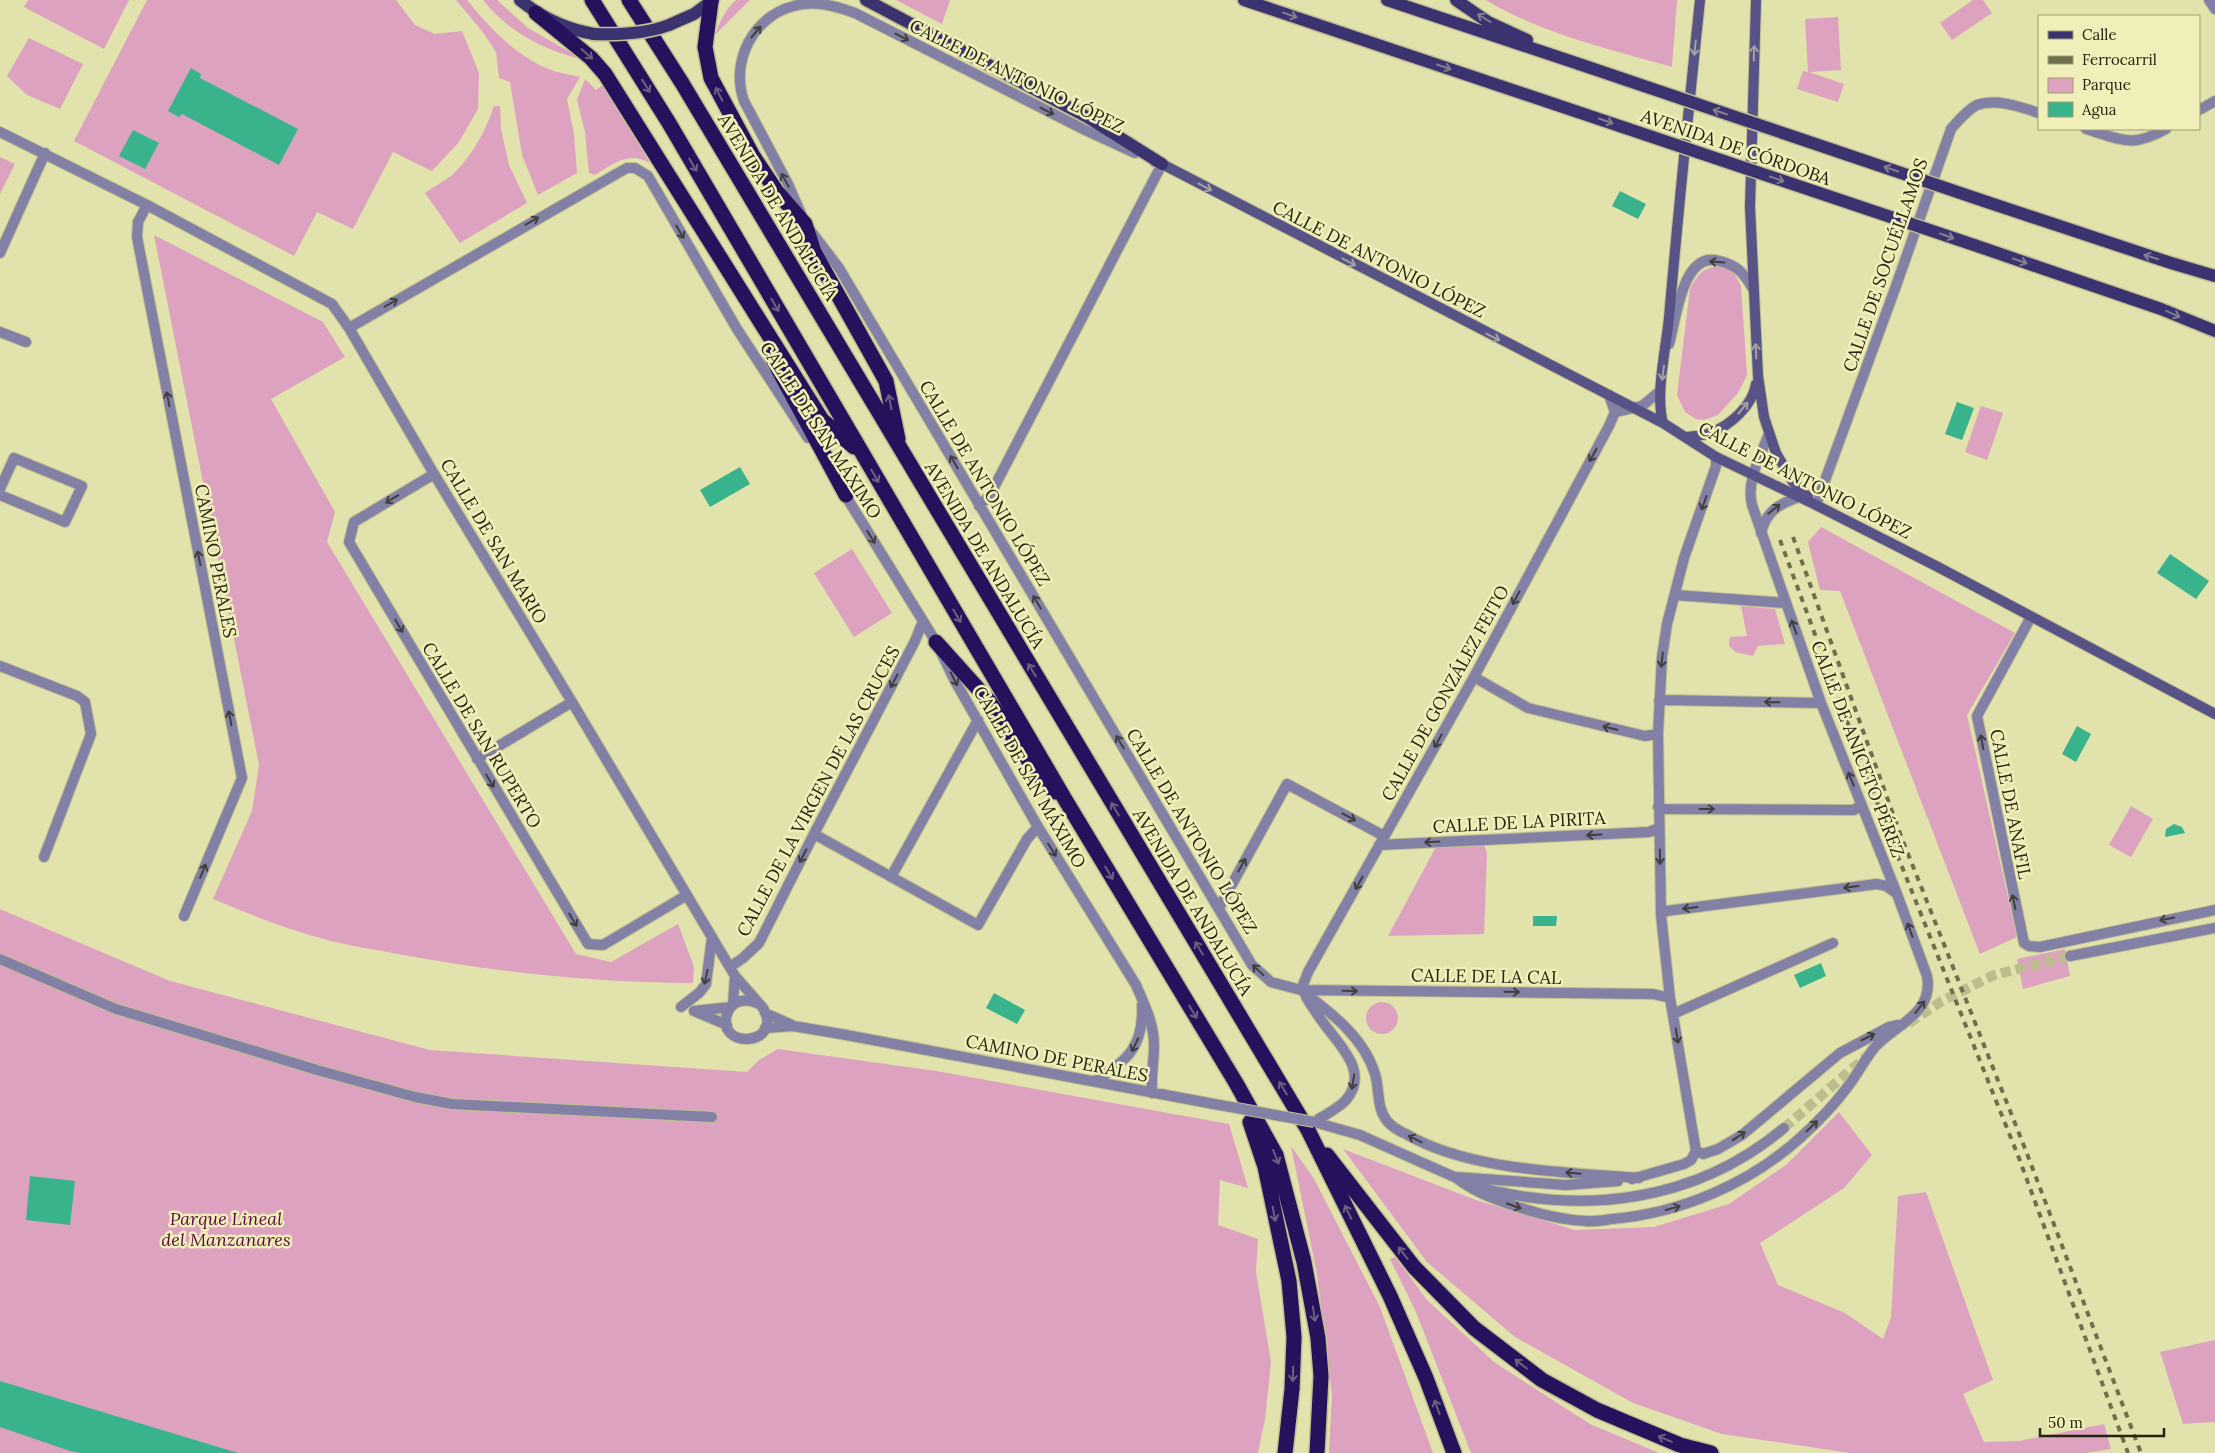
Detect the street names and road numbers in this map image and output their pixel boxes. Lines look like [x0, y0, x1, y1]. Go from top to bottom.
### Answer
street label: CALLE DE ANTONIO LÓPEZ [906, 14, 1128, 138]
street label: AVENIDA DE CÓRDOBA [1637, 103, 1835, 191]
street label: AVENIDA DE ANDALUCÍA [712, 108, 843, 305]
street label: CALLE DE SOCUÉLLAMOS [1838, 155, 1932, 375]
street label: CALLE DE ANTONIO LÓPEZ [1269, 195, 1489, 323]
street label: CALLE DE SAN MÁXIMO [755, 337, 887, 523]
street label: CALLE DE ANTONIO LÓPEZ [914, 376, 1056, 590]
street label: CALLE DE ANTONIO LÓPEZ [1695, 416, 1915, 544]
street label: CALLE DE SAN MARIO [436, 454, 552, 628]
street label: AVENIDA DE ANDALUCÍA [919, 456, 1050, 653]
street label: CAMINO PERALES [190, 482, 242, 640]
street label: CALLE DE GONZÁLEZ FEITO [1376, 581, 1514, 805]
street label: CALLE DE ANICETO PÉREZ [1806, 637, 1910, 861]
street label: CALLE DE SAN RUPERTO [417, 638, 547, 832]
street label: CALLE DE LA VIRGEN DE LAS CRUCES [731, 642, 905, 940]
street label: CALLE DE SAN MÁXIMO [968, 682, 1092, 872]
street label: CALLE DE ANTONIO LÓPEZ [1121, 724, 1263, 938]
street label: CALLE DE ANAFIL [1985, 727, 2037, 881]
street label: AVENIDA DE ANDALUCÍA [1127, 803, 1258, 1000]
street label: CALLE DE LA PIRITA [1432, 806, 1607, 838]
street label: CALLE DE LA CAL [1411, 963, 1562, 989]
street label: CAMINO DE PERALES [964, 1029, 1150, 1087]

